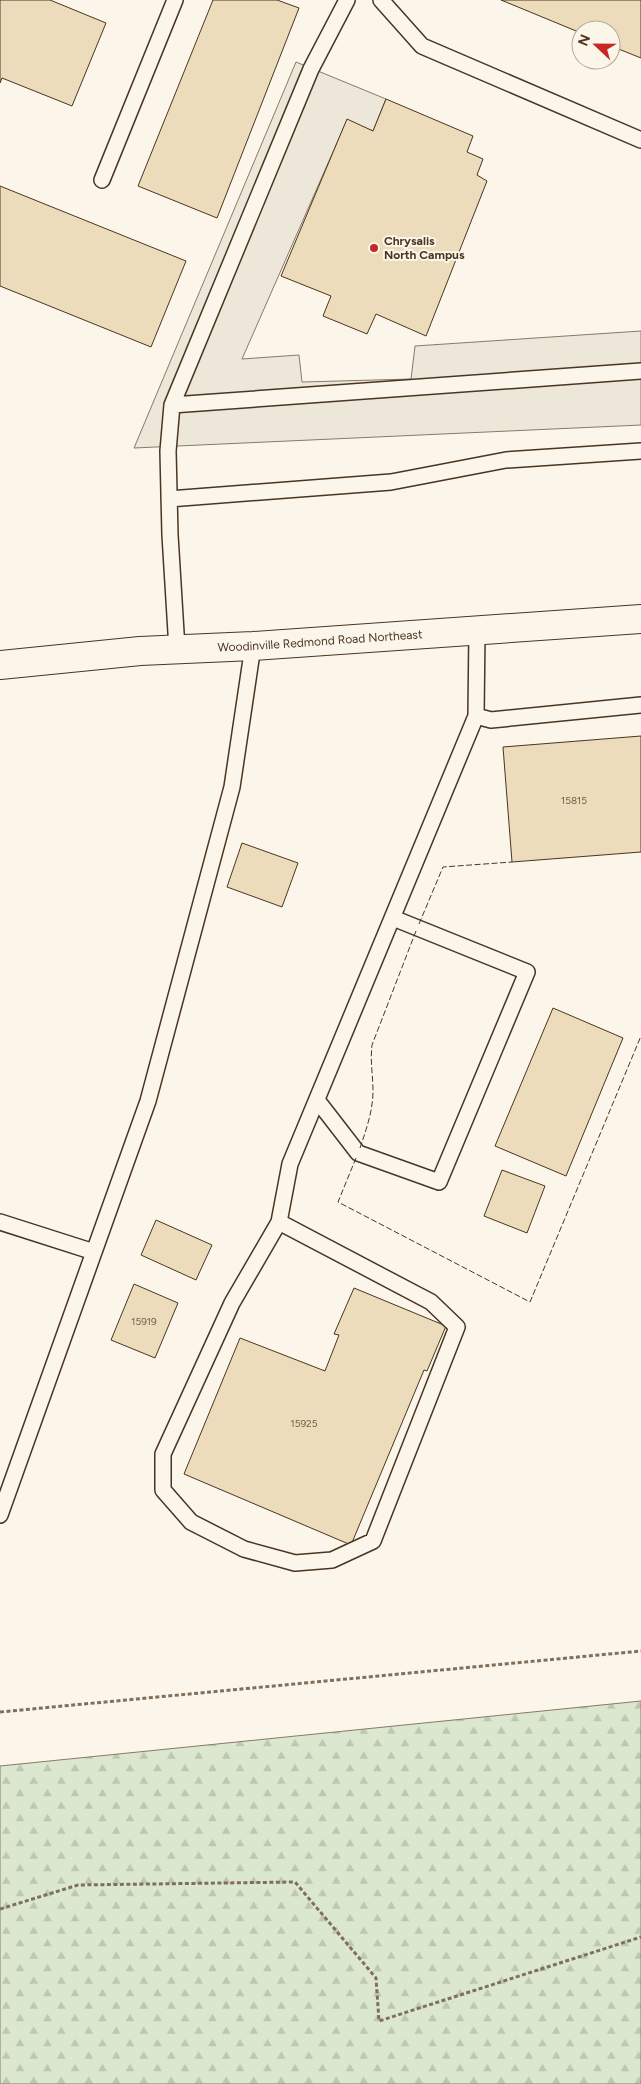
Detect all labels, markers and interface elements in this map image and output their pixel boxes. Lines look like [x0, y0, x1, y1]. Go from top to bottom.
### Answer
north arrow [571, 20, 621, 70]
text: N [575, 32, 594, 49]
place label: Chrysalis North Campus [384, 234, 465, 262]
marker: Chrysalis North Campus [368, 242, 380, 254]
street label: Woodinville Redmond Road Northeast [217, 627, 423, 655]
house number: 15815 [561, 794, 587, 807]
house number: 15919 [131, 1315, 157, 1328]
house number: 15925 [291, 1417, 318, 1430]

